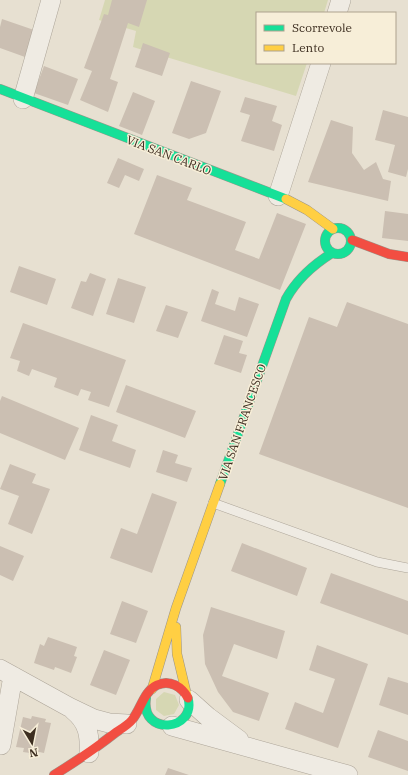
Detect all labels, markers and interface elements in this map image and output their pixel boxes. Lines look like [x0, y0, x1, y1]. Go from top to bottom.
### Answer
legend [256, 12, 396, 64]
text: Scorrevole [292, 20, 352, 35]
text: Lento [292, 40, 324, 55]
street label: VIA SAN CARLO [124, 132, 214, 178]
street label: VIA SAN FRANCESCO [215, 362, 269, 482]
north arrow [12, 723, 52, 763]
text: N [28, 745, 39, 761]

